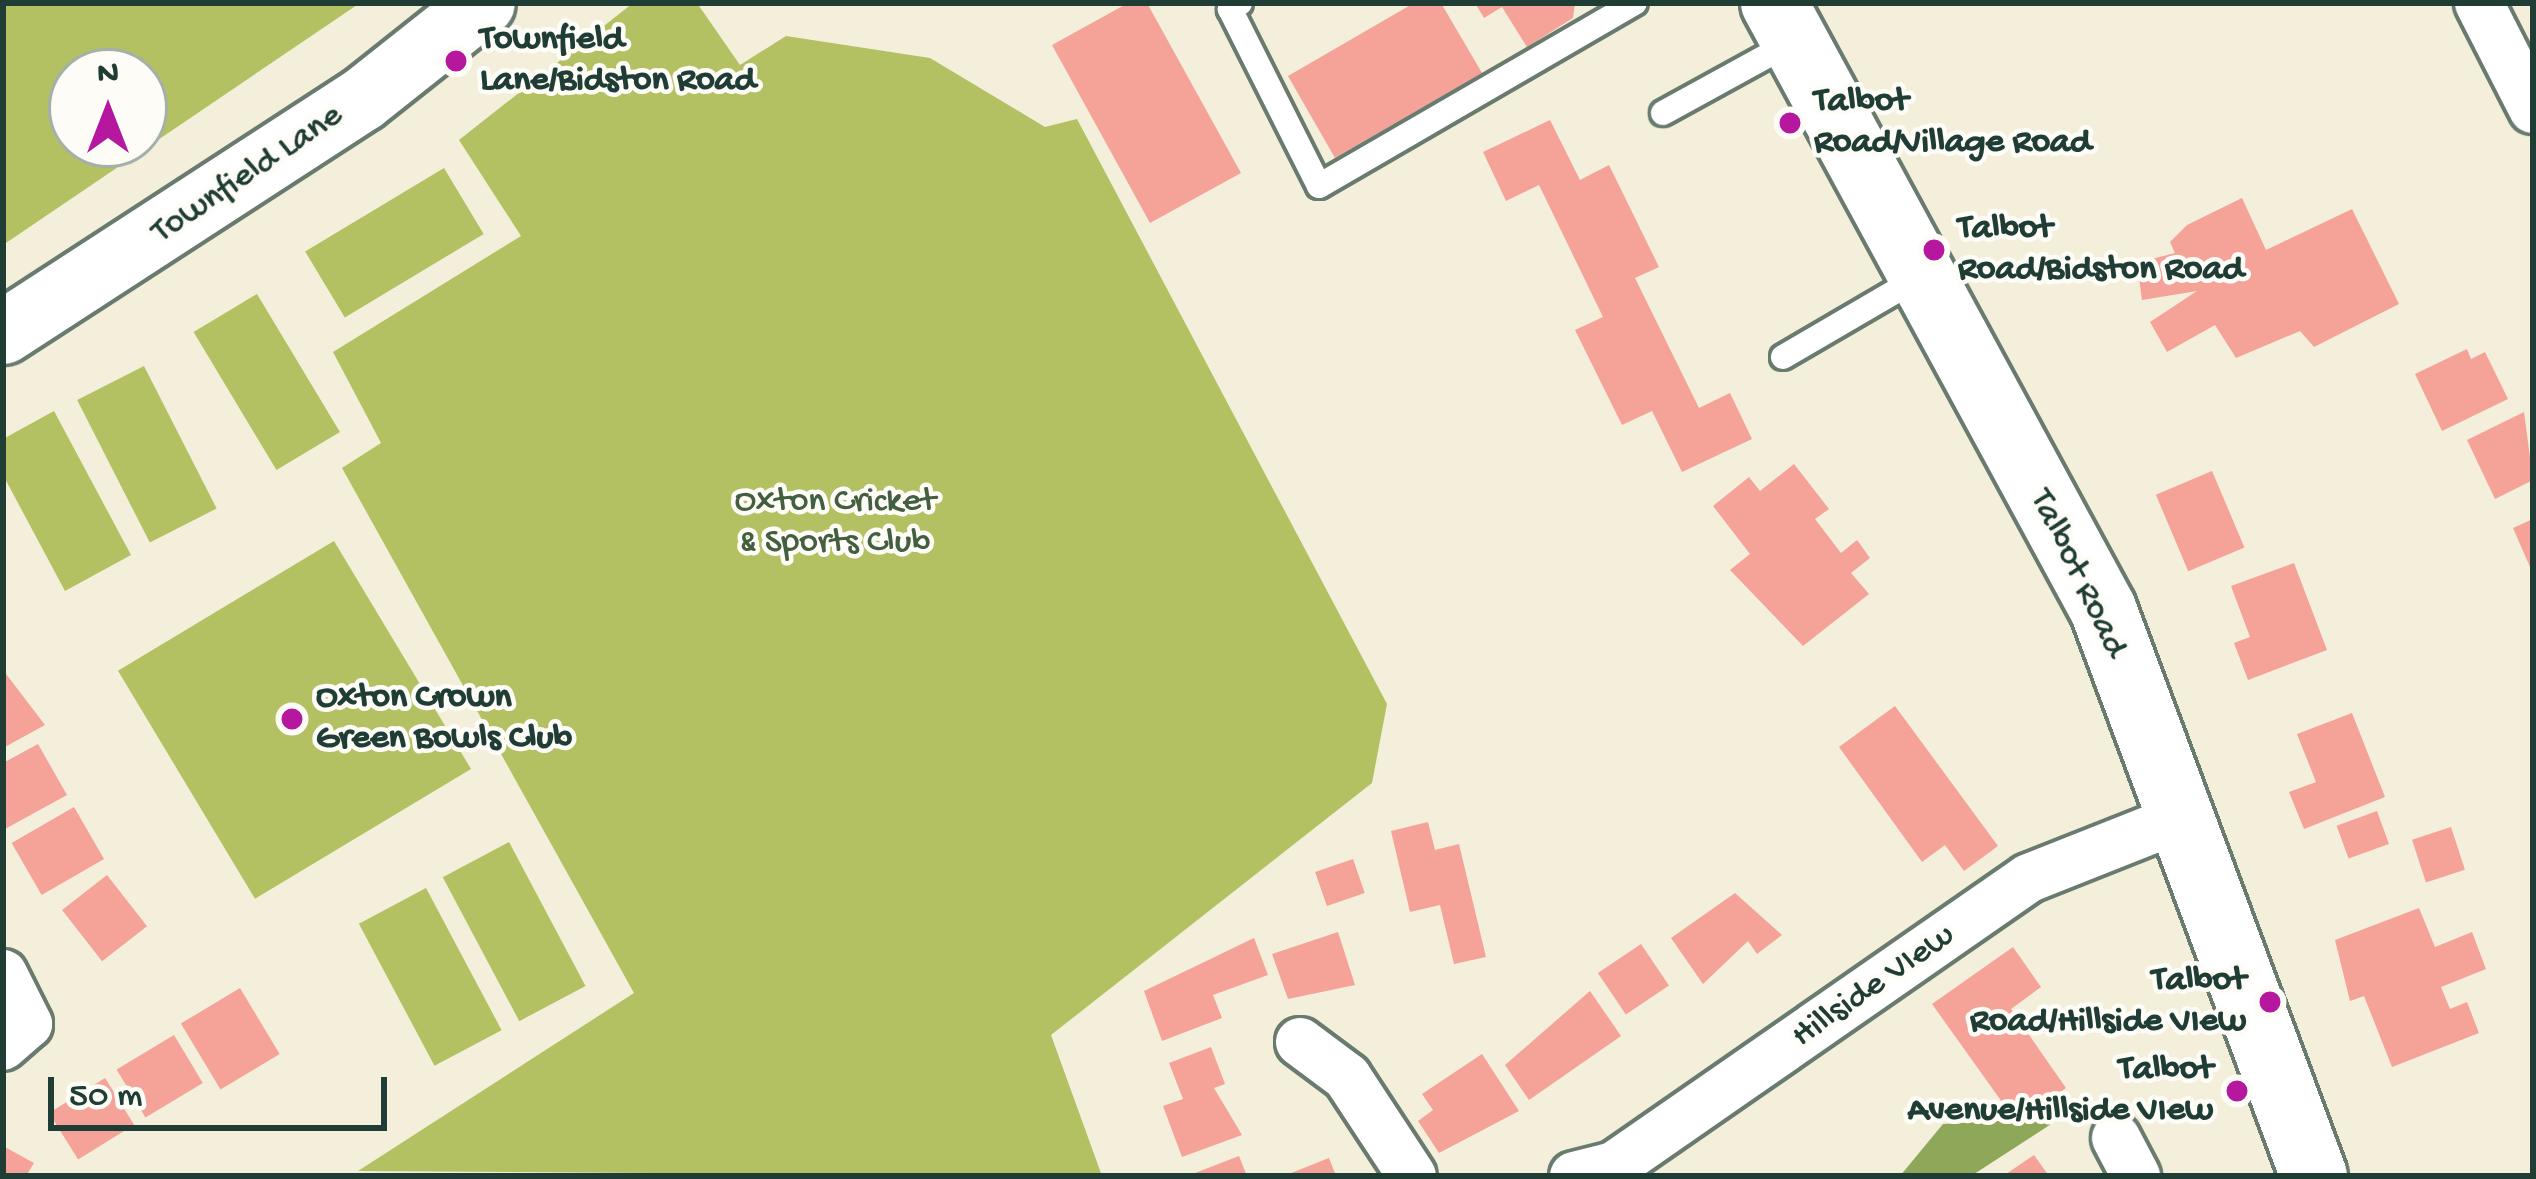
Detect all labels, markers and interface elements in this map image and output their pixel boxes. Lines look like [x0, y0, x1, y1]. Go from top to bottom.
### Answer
place label: Townfield Lane/Bidston Road [480, 18, 756, 103]
north arrow [48, 48, 168, 168]
marker: Townfield Lane/Bidston Road [443, 48, 469, 74]
text: N [97, 56, 119, 94]
place label: Talbot Road/Village Road [1814, 80, 2091, 165]
street label: Townfield Lane [144, 95, 352, 255]
marker: Talbot Road/Village Road [1777, 110, 1803, 136]
place label: Talbot Road/Bidston Road [1958, 207, 2243, 292]
marker: Talbot Road/Bidston Road [1921, 237, 1947, 263]
park label: Oxton Cricket & Sports Club [734, 480, 936, 565]
street label: Talbot Road [2018, 483, 2136, 665]
place label: Oxton Crown Green Bowls Club [316, 676, 572, 761]
marker: Oxton Crown Green Bowls Club [279, 706, 305, 732]
street label: Hillside VIew [1784, 915, 1964, 1059]
place label: Talbot Road/Hillside VIew [1970, 959, 2246, 1044]
marker: Talbot Road/Hillside VIew [2257, 989, 2283, 1015]
place label: Talbot Avenue/Hillside VIew [1907, 1048, 2213, 1133]
scale bar [54, 1053, 393, 1127]
text: 50 m [69, 1076, 142, 1119]
marker: Talbot Avenue/Hillside VIew [2224, 1078, 2250, 1104]

